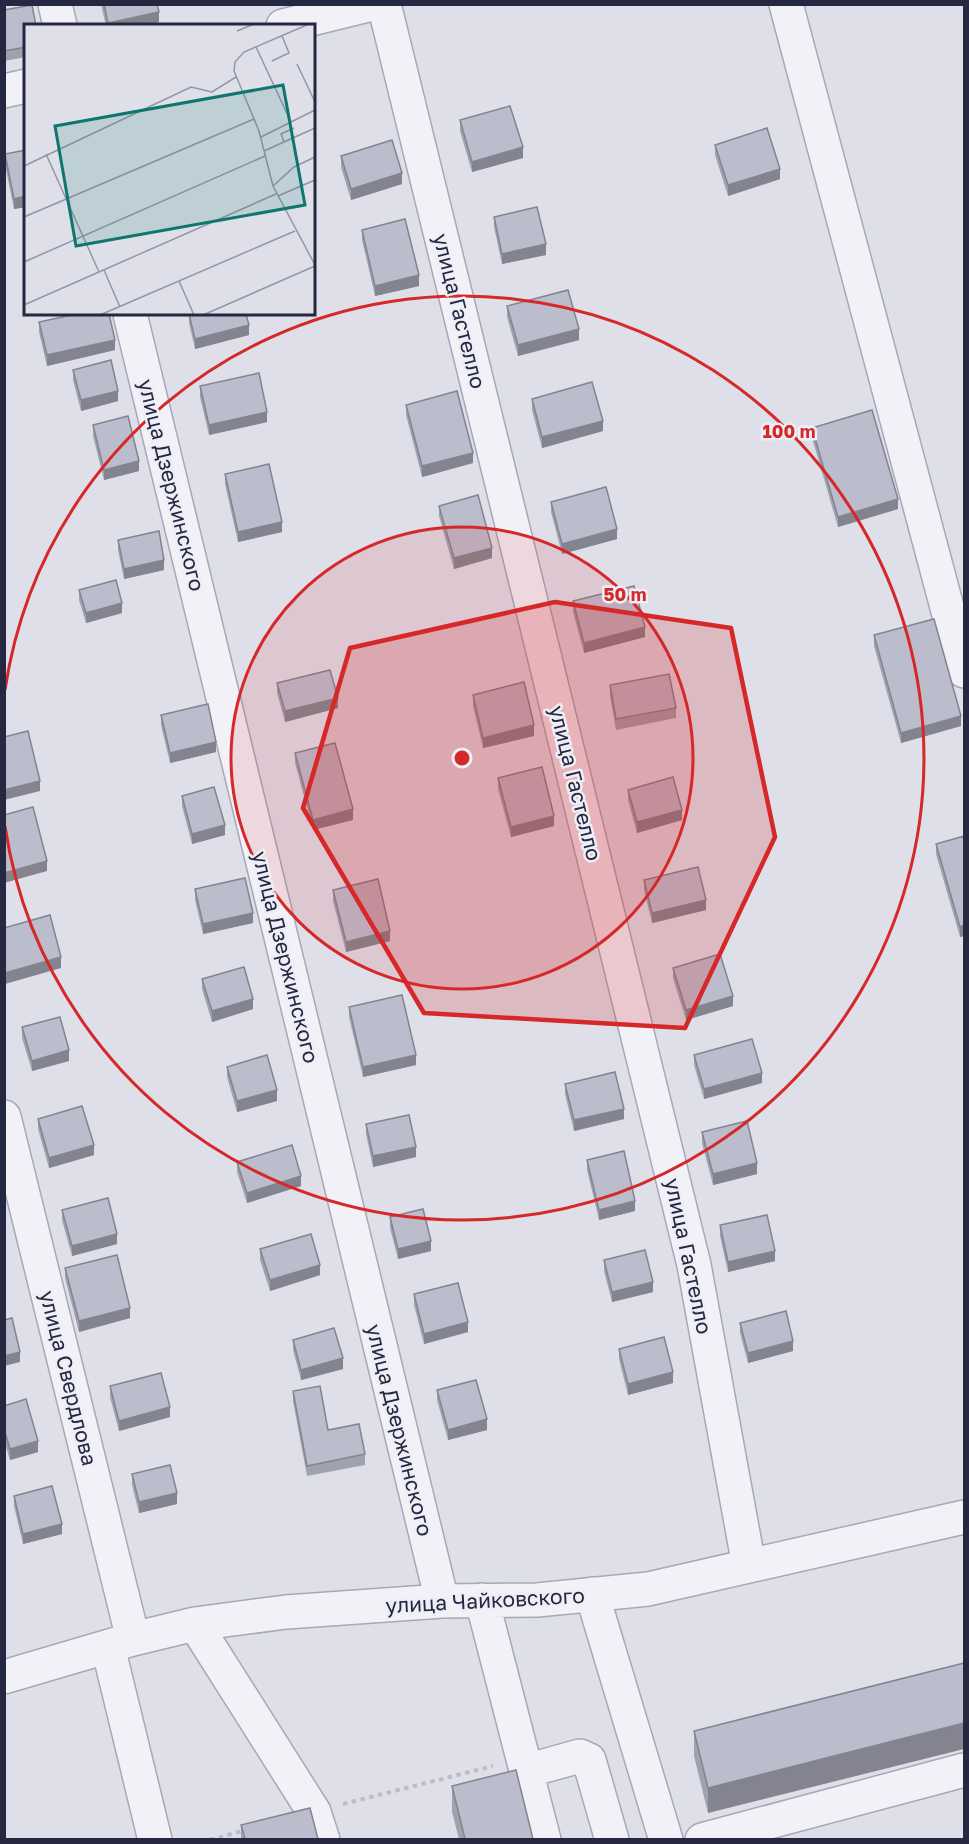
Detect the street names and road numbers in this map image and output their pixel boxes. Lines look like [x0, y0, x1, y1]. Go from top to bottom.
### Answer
street label: улица Гастелло [428, 231, 492, 391]
street label: улица Дзержинского [133, 376, 211, 594]
street label: улица Гастелло [544, 703, 608, 863]
street label: улица Дзержинского [247, 848, 325, 1066]
street label: улица Гастелло [660, 1176, 718, 1336]
street label: улица Свердлова [35, 1288, 103, 1468]
street label: улица Дзержинского [361, 1321, 439, 1539]
street label: улица Чайковского [385, 1582, 585, 1618]

